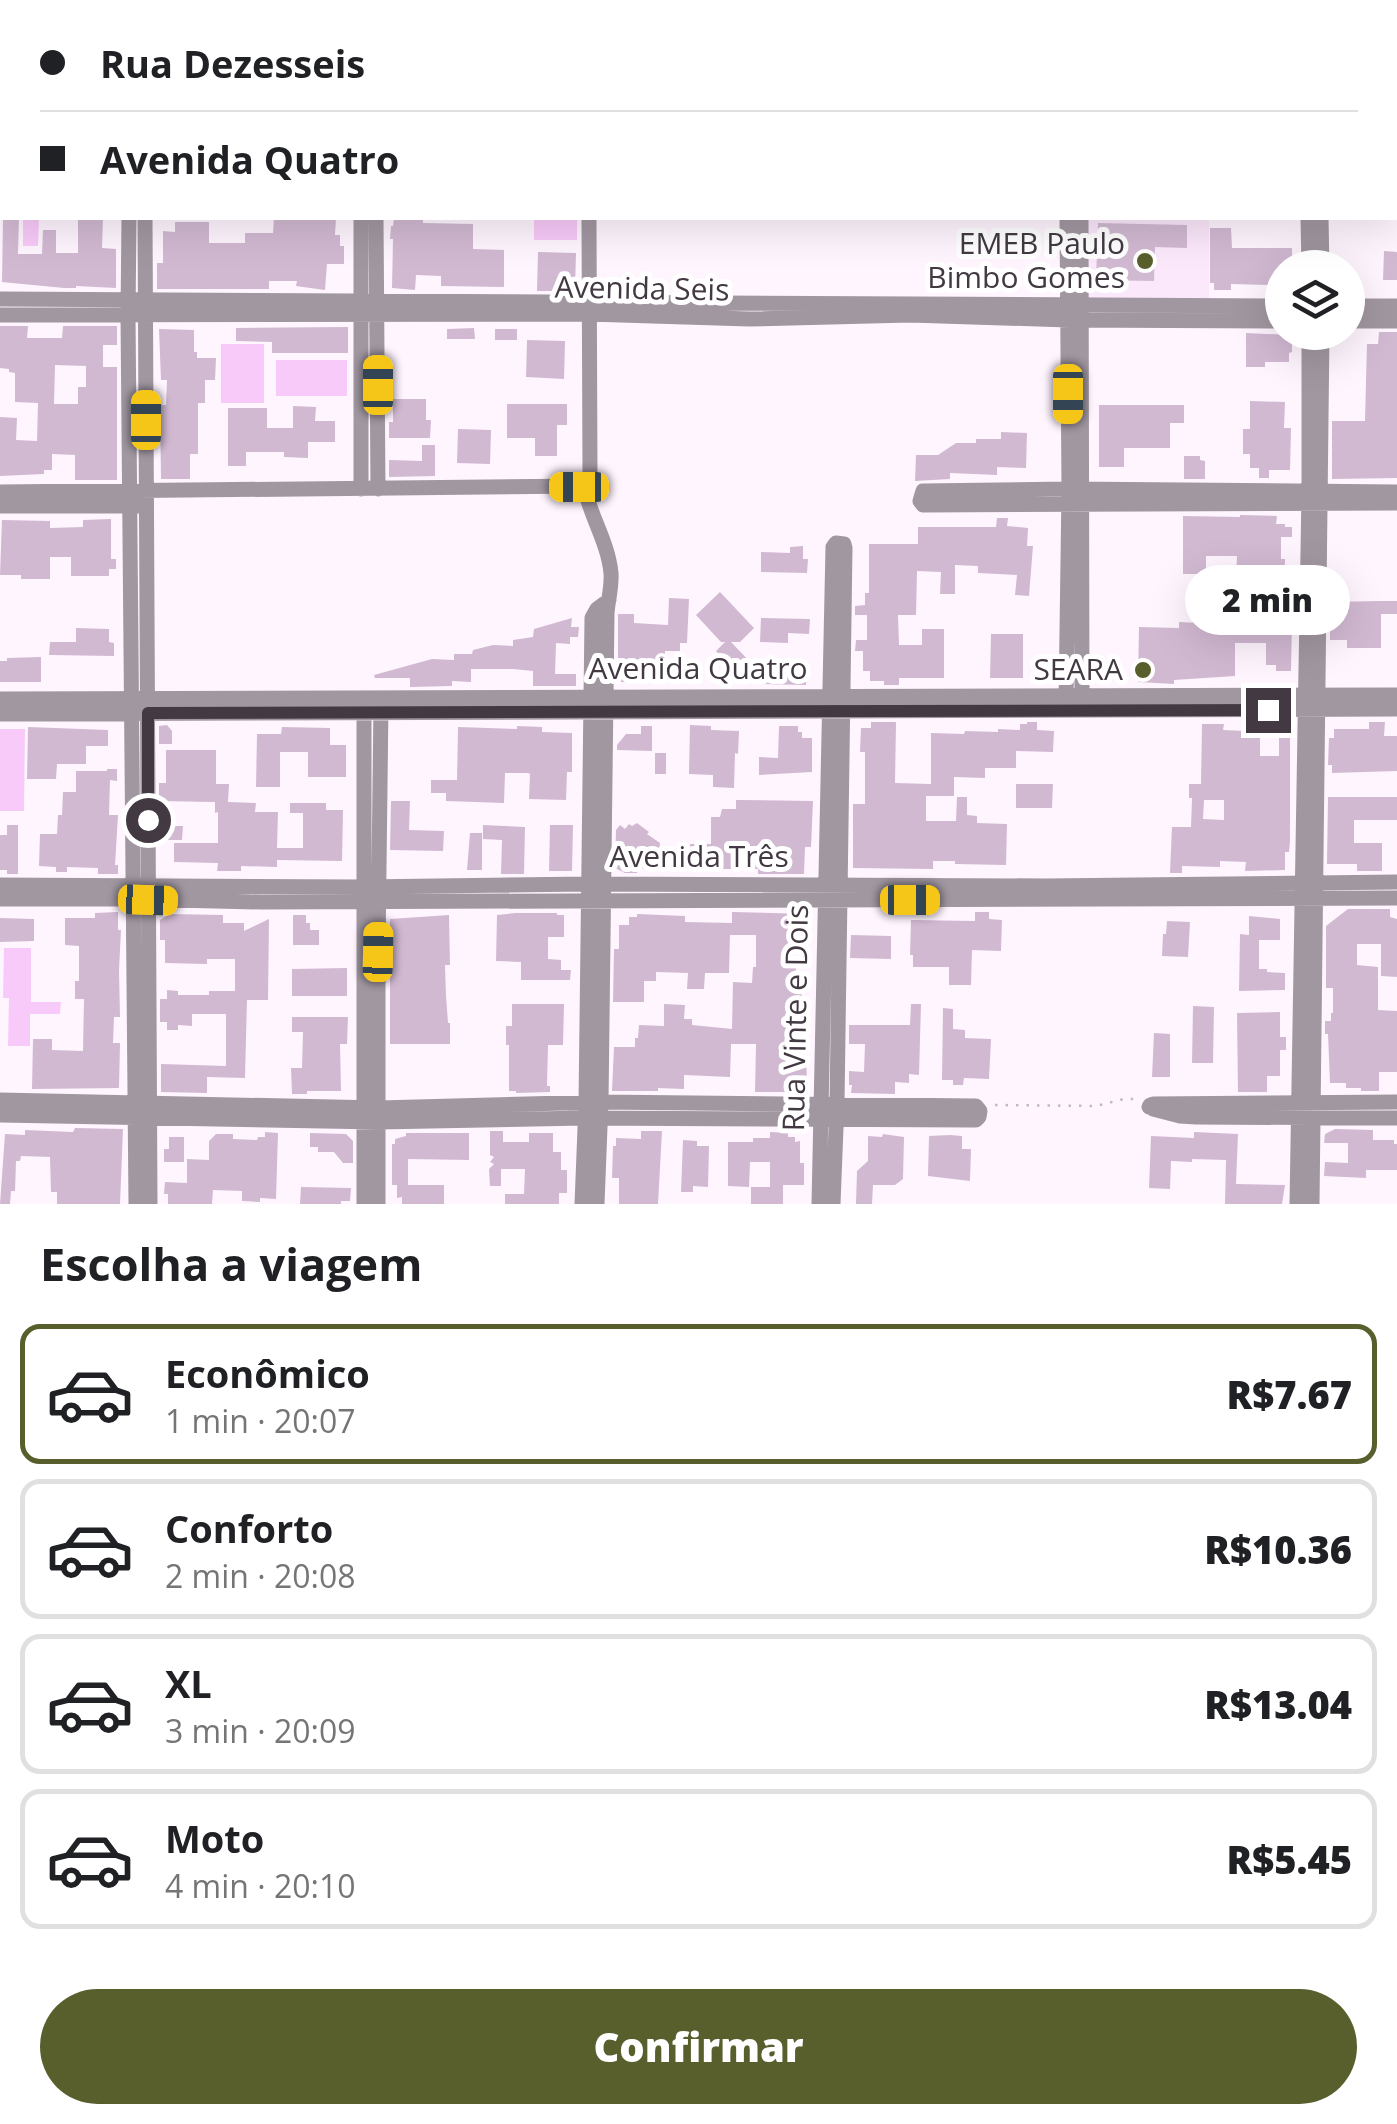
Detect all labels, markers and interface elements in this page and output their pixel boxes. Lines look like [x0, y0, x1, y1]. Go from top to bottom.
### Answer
text: Rua Dezesseis [100, 37, 365, 89]
text: Avenida Quatro [100, 133, 399, 185]
place label: EMEB Paulo Bimbo Gomes [927, 222, 1125, 297]
marker: EMEB Paulo Bimbo Gomes [1134, 250, 1156, 272]
map controls [1265, 250, 1365, 350]
button: layers [1265, 250, 1365, 350]
street label: Avenida Seis [554, 265, 730, 310]
car [363, 355, 393, 415]
car [1053, 364, 1083, 424]
car [131, 390, 161, 450]
car [549, 472, 609, 502]
callout: 2 min [1186, 565, 1350, 635]
text: 2 min [1222, 578, 1313, 621]
street label: Avenida Quatro [589, 647, 808, 688]
place label: SEARA [1033, 648, 1123, 689]
marker: SEARA [1132, 659, 1154, 681]
route end [1246, 688, 1291, 733]
route start [126, 798, 171, 843]
street label: Avenida Três [609, 835, 789, 876]
car [117, 884, 179, 916]
car [880, 885, 940, 915]
street label: Rua Vinte e Dois [772, 904, 817, 1132]
car [362, 922, 394, 982]
text: Escolha a viagem [40, 1233, 422, 1294]
text: Econômico [165, 1347, 370, 1399]
icon: car [45, 1349, 135, 1439]
text: R$7.67 [1227, 1368, 1352, 1420]
text: 1 min · 20:07 [165, 1399, 356, 1442]
text: Conforto [165, 1502, 333, 1554]
icon: car [45, 1504, 135, 1594]
text: R$10.36 [1204, 1523, 1352, 1575]
text: 2 min · 20:08 [165, 1554, 356, 1597]
text: XL [165, 1657, 212, 1709]
icon: car [45, 1659, 135, 1749]
text: R$13.04 [1204, 1678, 1352, 1730]
text: 3 min · 20:09 [165, 1709, 356, 1752]
text: Moto [165, 1812, 264, 1864]
icon: car [45, 1814, 135, 1904]
text: R$5.45 [1227, 1833, 1352, 1885]
text: 4 min · 20:10 [165, 1864, 356, 1907]
button: Confirmar [40, 1989, 1357, 2104]

